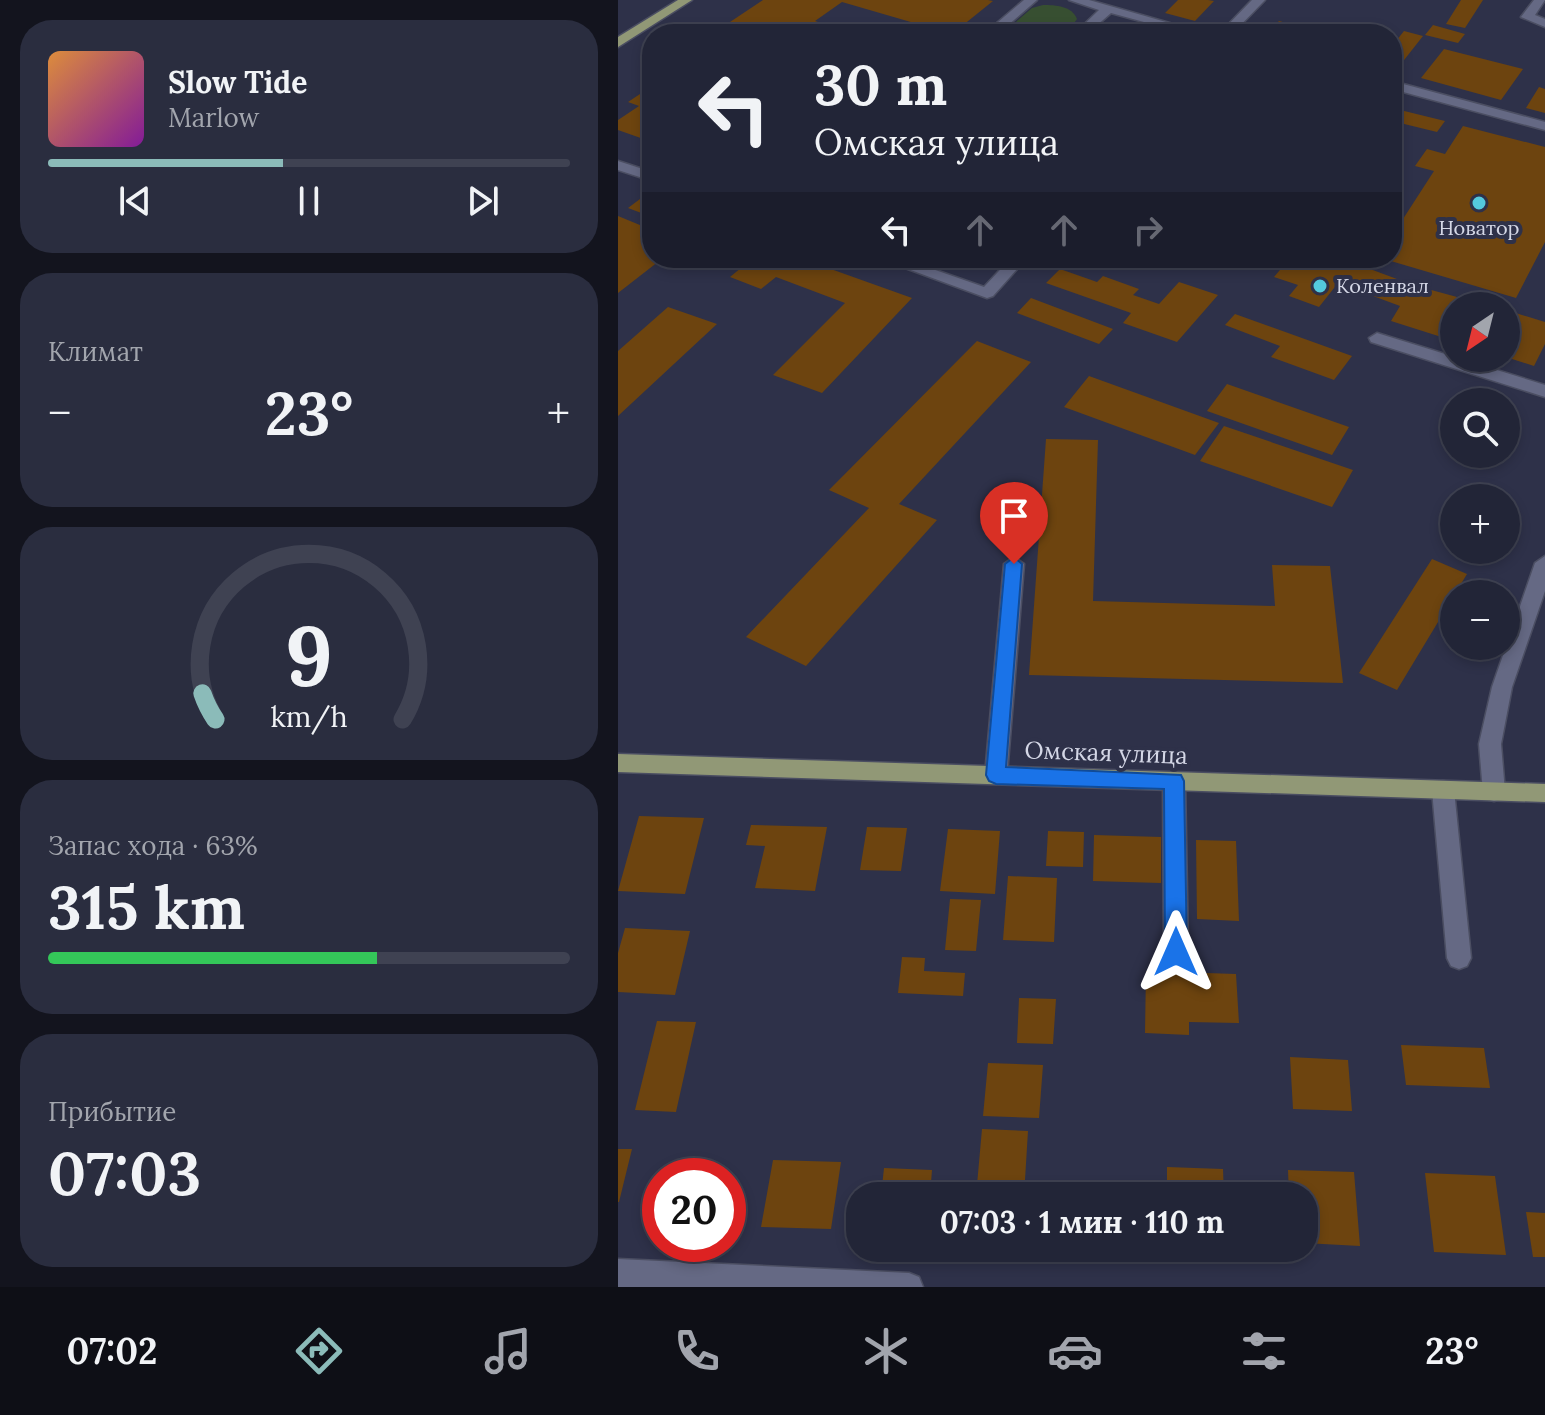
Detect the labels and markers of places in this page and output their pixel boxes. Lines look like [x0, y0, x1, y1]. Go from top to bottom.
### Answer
marker: Новатор [1470, 194, 1488, 212]
place label: Новатор [1438, 215, 1520, 240]
place label: Коленвал [1336, 273, 1429, 298]
marker: Коленвал [1311, 277, 1329, 295]
pin [980, 482, 1048, 564]

